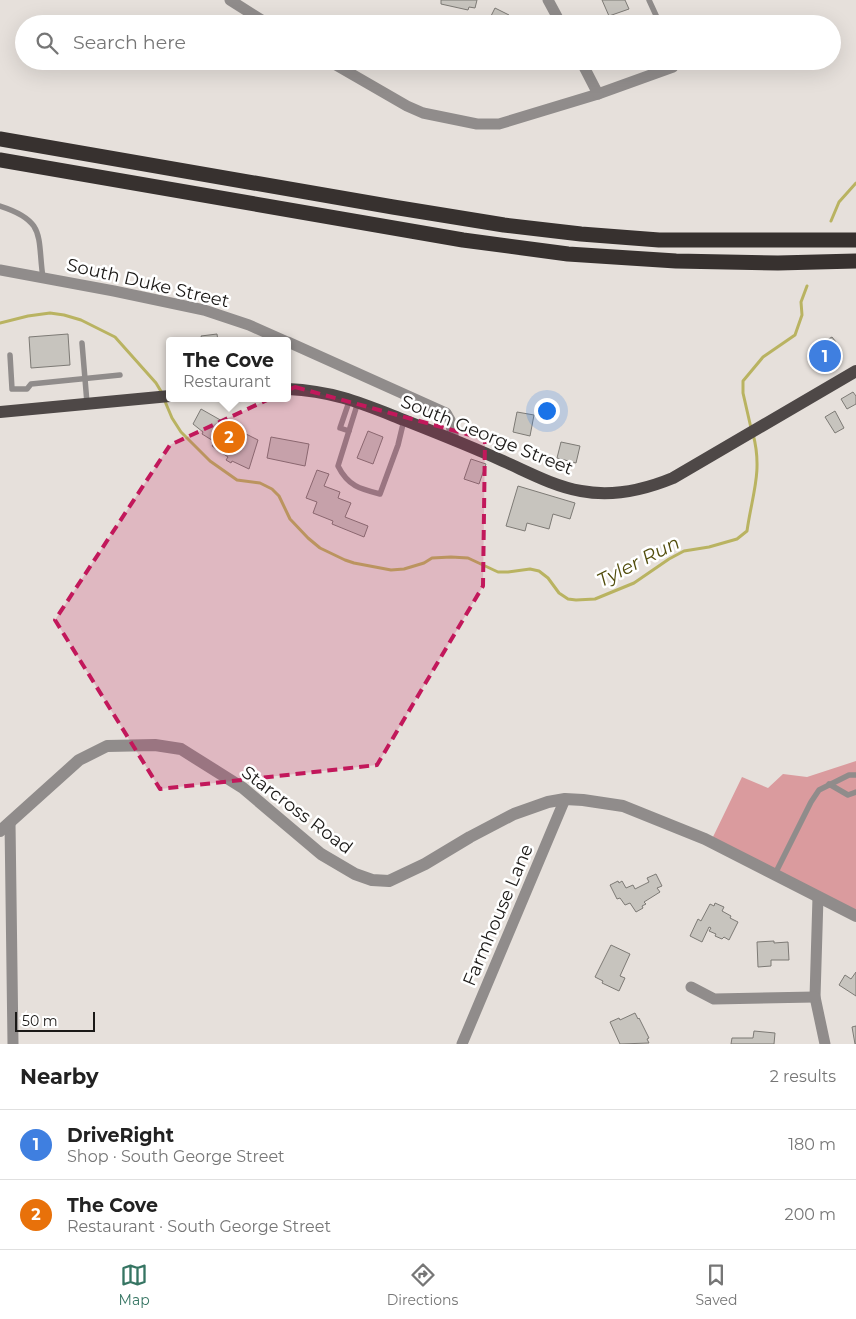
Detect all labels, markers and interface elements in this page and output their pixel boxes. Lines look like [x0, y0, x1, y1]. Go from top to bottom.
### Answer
search box [15, 15, 841, 70]
icon: search [33, 29, 61, 57]
text: Search here [73, 31, 186, 54]
street label: South Duke Street [65, 254, 231, 312]
popup [166, 337, 291, 402]
pin: 1 [809, 337, 841, 375]
text: The Cove [183, 349, 274, 372]
text: Restaurant [183, 372, 271, 391]
street label: South George Street [398, 390, 576, 480]
your location [534, 398, 560, 424]
pin: 2 [213, 418, 245, 456]
water label: Tyler Run [593, 531, 683, 592]
street label: Starcross Road [237, 761, 357, 859]
street label: Farmhouse Lane [458, 841, 538, 989]
scale bar [15, 1009, 95, 1032]
text: 50 m [22, 1012, 58, 1030]
text: Nearby [20, 1064, 99, 1089]
text: 2 results [770, 1067, 836, 1086]
text: DriveRight [67, 1124, 174, 1147]
text: 1 [33, 1135, 39, 1154]
text: 180 m [788, 1135, 836, 1154]
text: Shop · South George Street [67, 1147, 285, 1166]
text: The Cove [67, 1194, 158, 1217]
text: 2 [31, 1205, 41, 1224]
text: 200 m [785, 1205, 836, 1224]
text: Restaurant · South George Street [67, 1217, 331, 1236]
tab: Map [119, 1261, 150, 1309]
tab: Directions [387, 1261, 458, 1309]
tab: Saved [695, 1261, 737, 1309]

